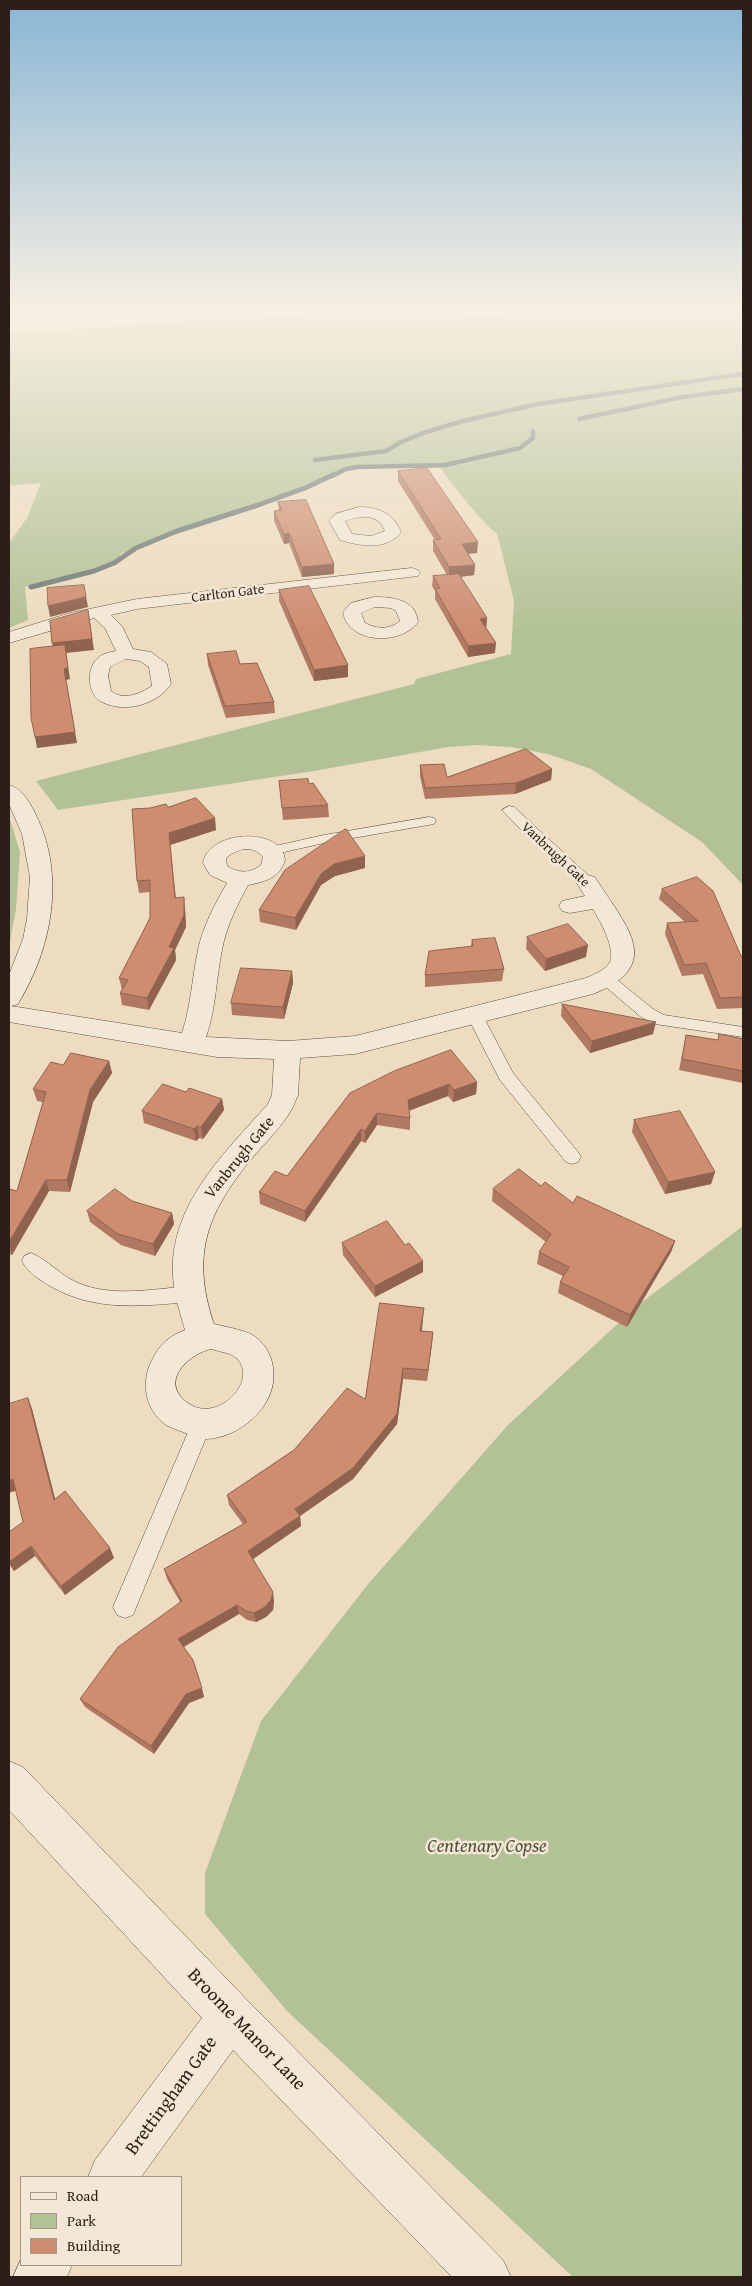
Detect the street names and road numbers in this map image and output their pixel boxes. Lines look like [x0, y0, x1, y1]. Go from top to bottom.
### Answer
street label: Carlton Gate [191, 581, 265, 607]
street label: Vanbrugh Gate [517, 819, 593, 891]
street label: Vanbrugh Gate [201, 1113, 279, 1203]
street label: Broome Manor Lane [182, 1964, 310, 2096]
street label: Brettingham Gate [121, 2032, 223, 2160]

